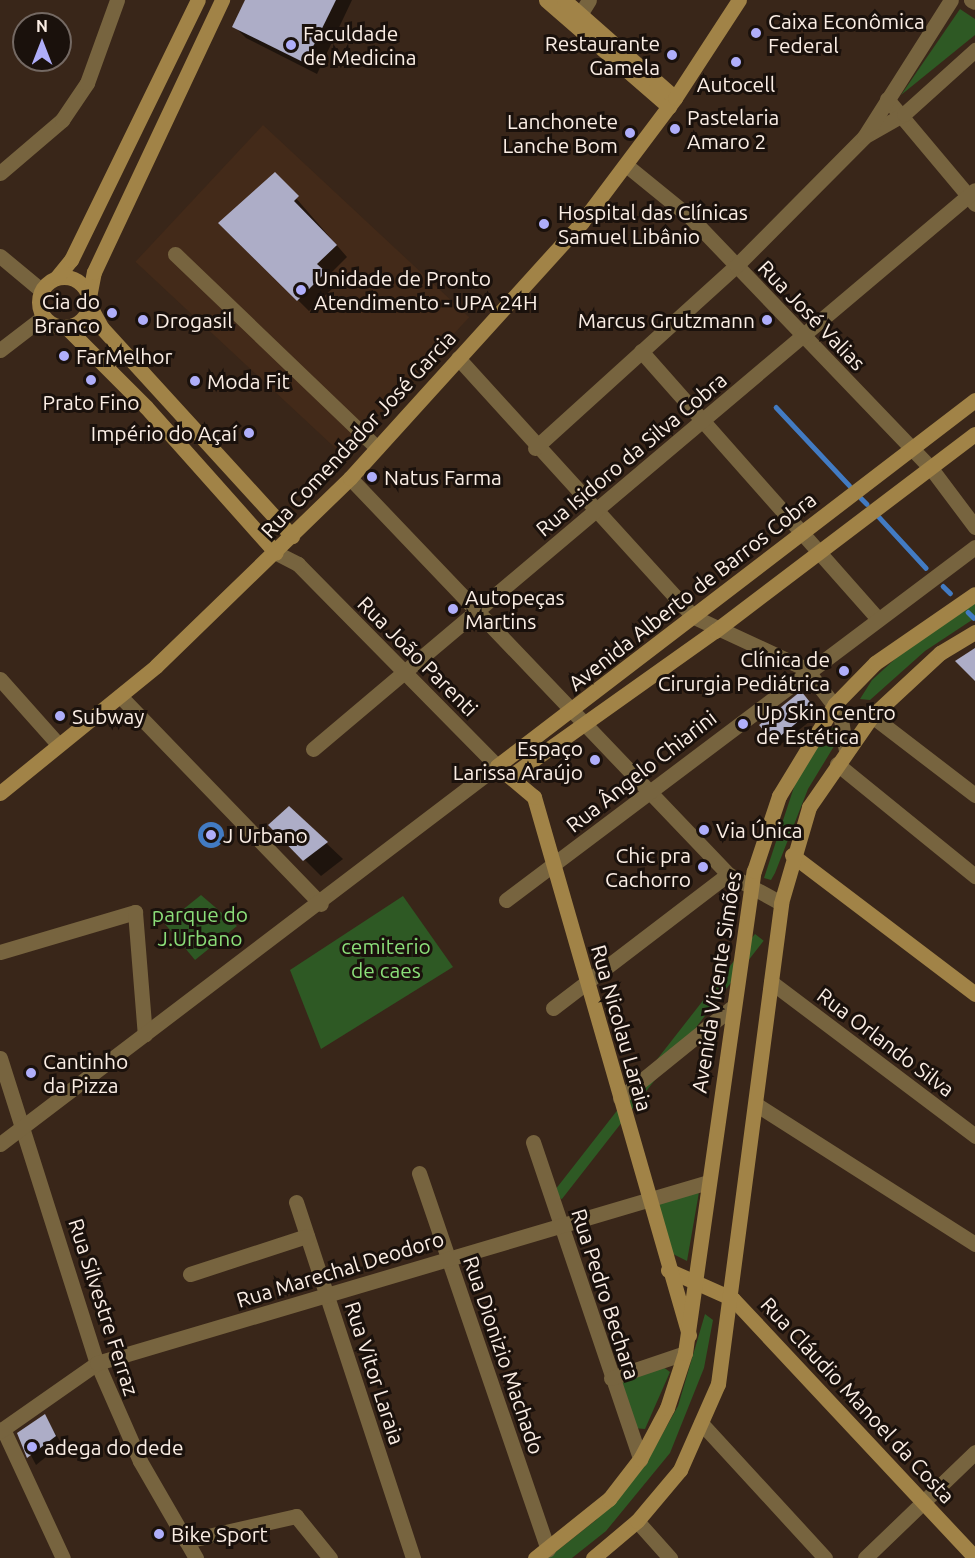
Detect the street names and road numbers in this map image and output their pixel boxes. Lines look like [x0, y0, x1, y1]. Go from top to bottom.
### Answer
street label: Rua José Valias [753, 255, 871, 375]
street label: Rua Comendador José Garcia [255, 325, 461, 543]
street label: Rua Isidoro da Silva Cobra [530, 367, 732, 541]
street label: Avenida Alberto de Barros Cobra [563, 486, 821, 696]
street label: Rua João Parenti [353, 591, 483, 721]
street label: Rua Ângelo Chiarini [561, 705, 721, 837]
street label: Avenida Vicente Simões [686, 869, 746, 1095]
street label: Rua Nicolau Laraia [586, 942, 658, 1114]
street label: Rua Orlando Silva [812, 982, 960, 1102]
street label: Rua Pedro Bechara [567, 1205, 645, 1383]
street label: Rua Silvestre Ferraz [63, 1215, 145, 1399]
street label: Rua Marechal Deodoro [233, 1225, 447, 1313]
street label: Rua Dionizio Machado [458, 1253, 550, 1457]
street label: Rua Cláudio Manoel da Costa [756, 1292, 960, 1508]
street label: Rua Vitor Laraia [340, 1298, 410, 1448]

